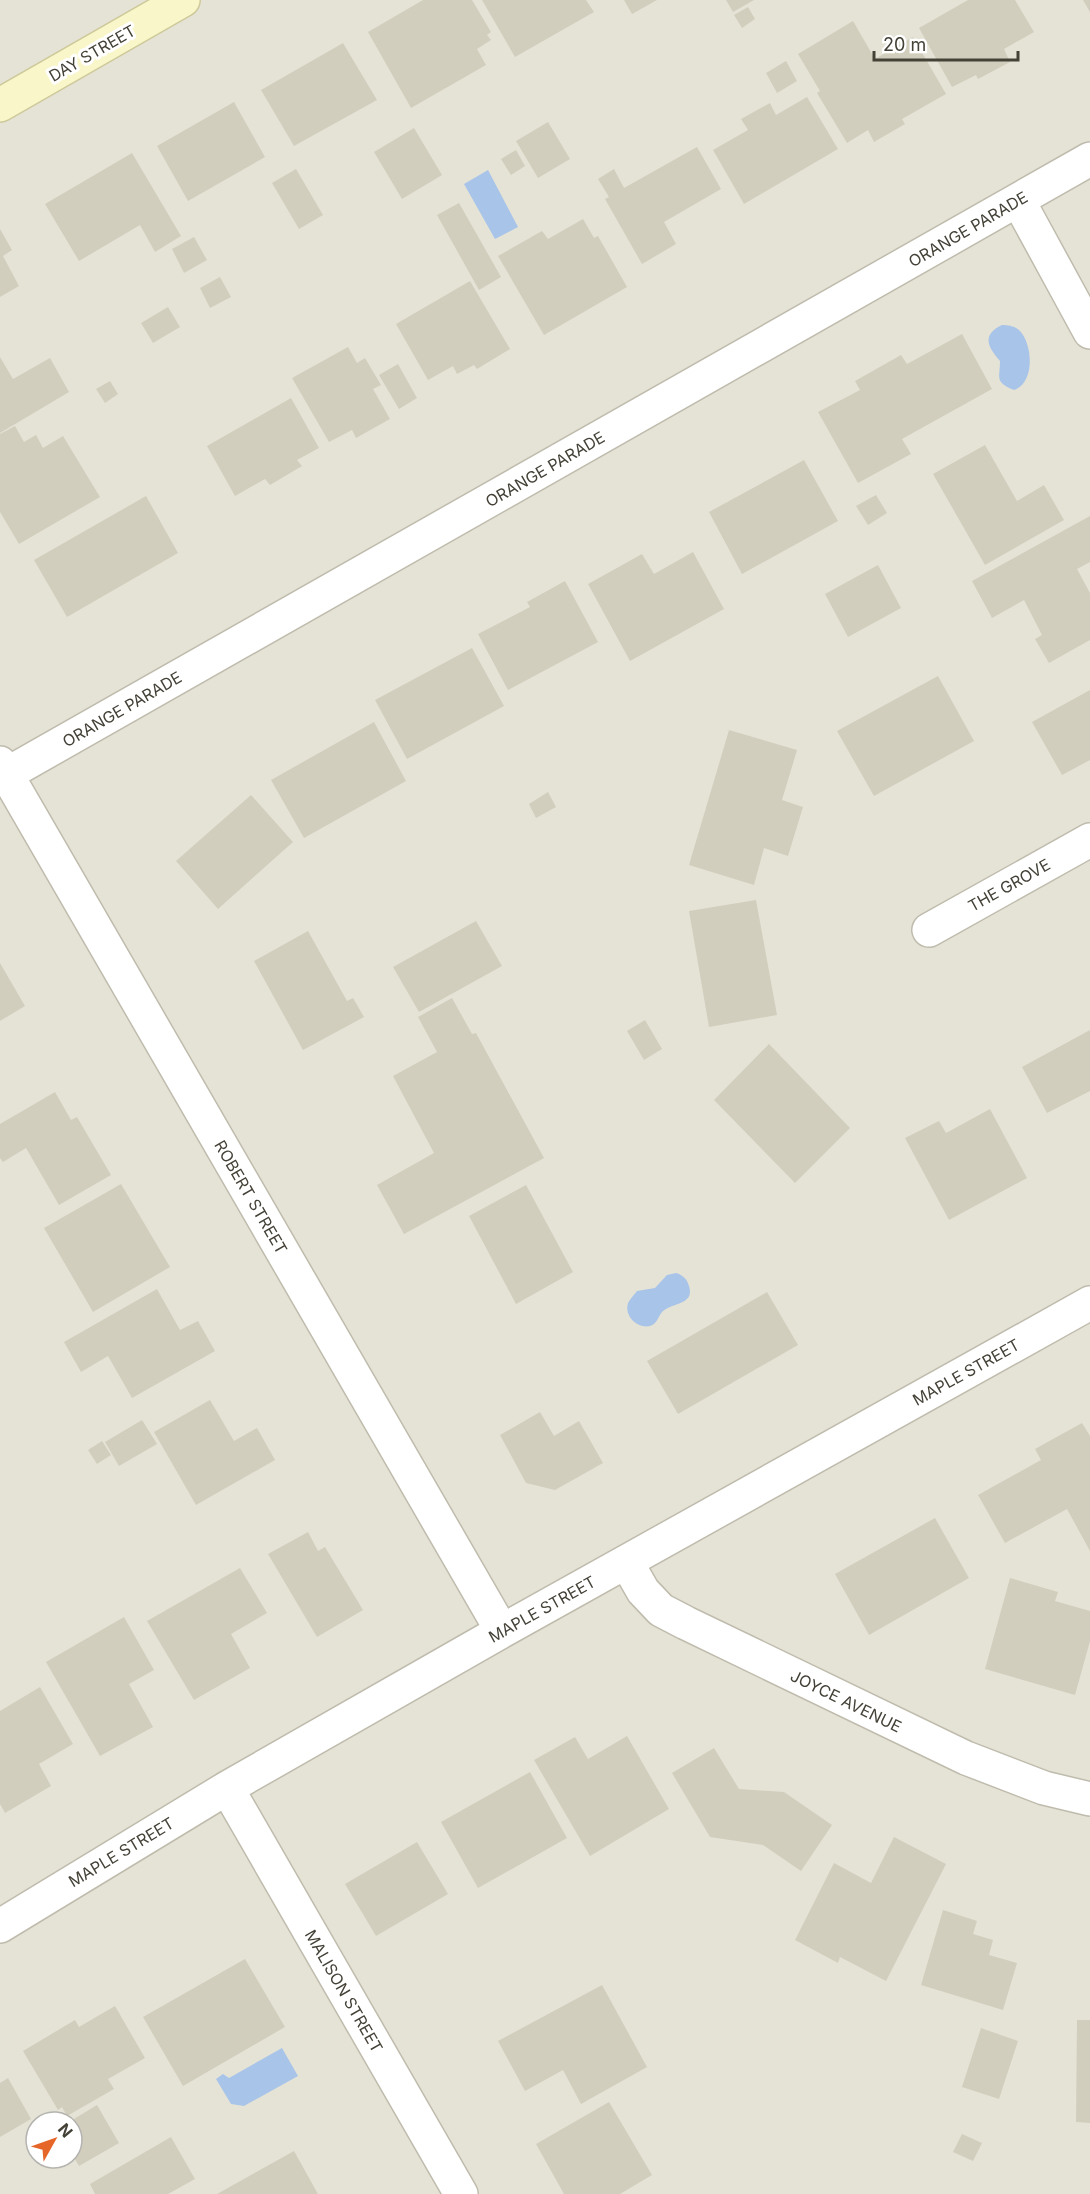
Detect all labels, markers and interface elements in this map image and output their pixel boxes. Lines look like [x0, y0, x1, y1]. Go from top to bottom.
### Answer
street label: DAY STREET [45, 20, 139, 86]
scale bar [874, 24, 1018, 62]
text: 20 m [883, 34, 926, 55]
street label: ORANGE PARADE [905, 187, 1031, 271]
street label: ORANGE PARADE [482, 427, 608, 511]
street label: ORANGE PARADE [59, 667, 185, 751]
street label: THE GROVE [964, 854, 1054, 916]
street label: ROBERT STREET [210, 1136, 292, 1258]
street label: MAPLE STREET [909, 1334, 1023, 1410]
street label: MAPLE STREET [485, 1571, 599, 1647]
street label: JOYCE AVENUE [787, 1665, 905, 1737]
street label: MAPLE STREET [65, 1813, 177, 1891]
street label: MALISON STREET [301, 1926, 387, 2056]
north arrow [24, 2110, 84, 2170]
text: N [54, 2119, 77, 2141]

